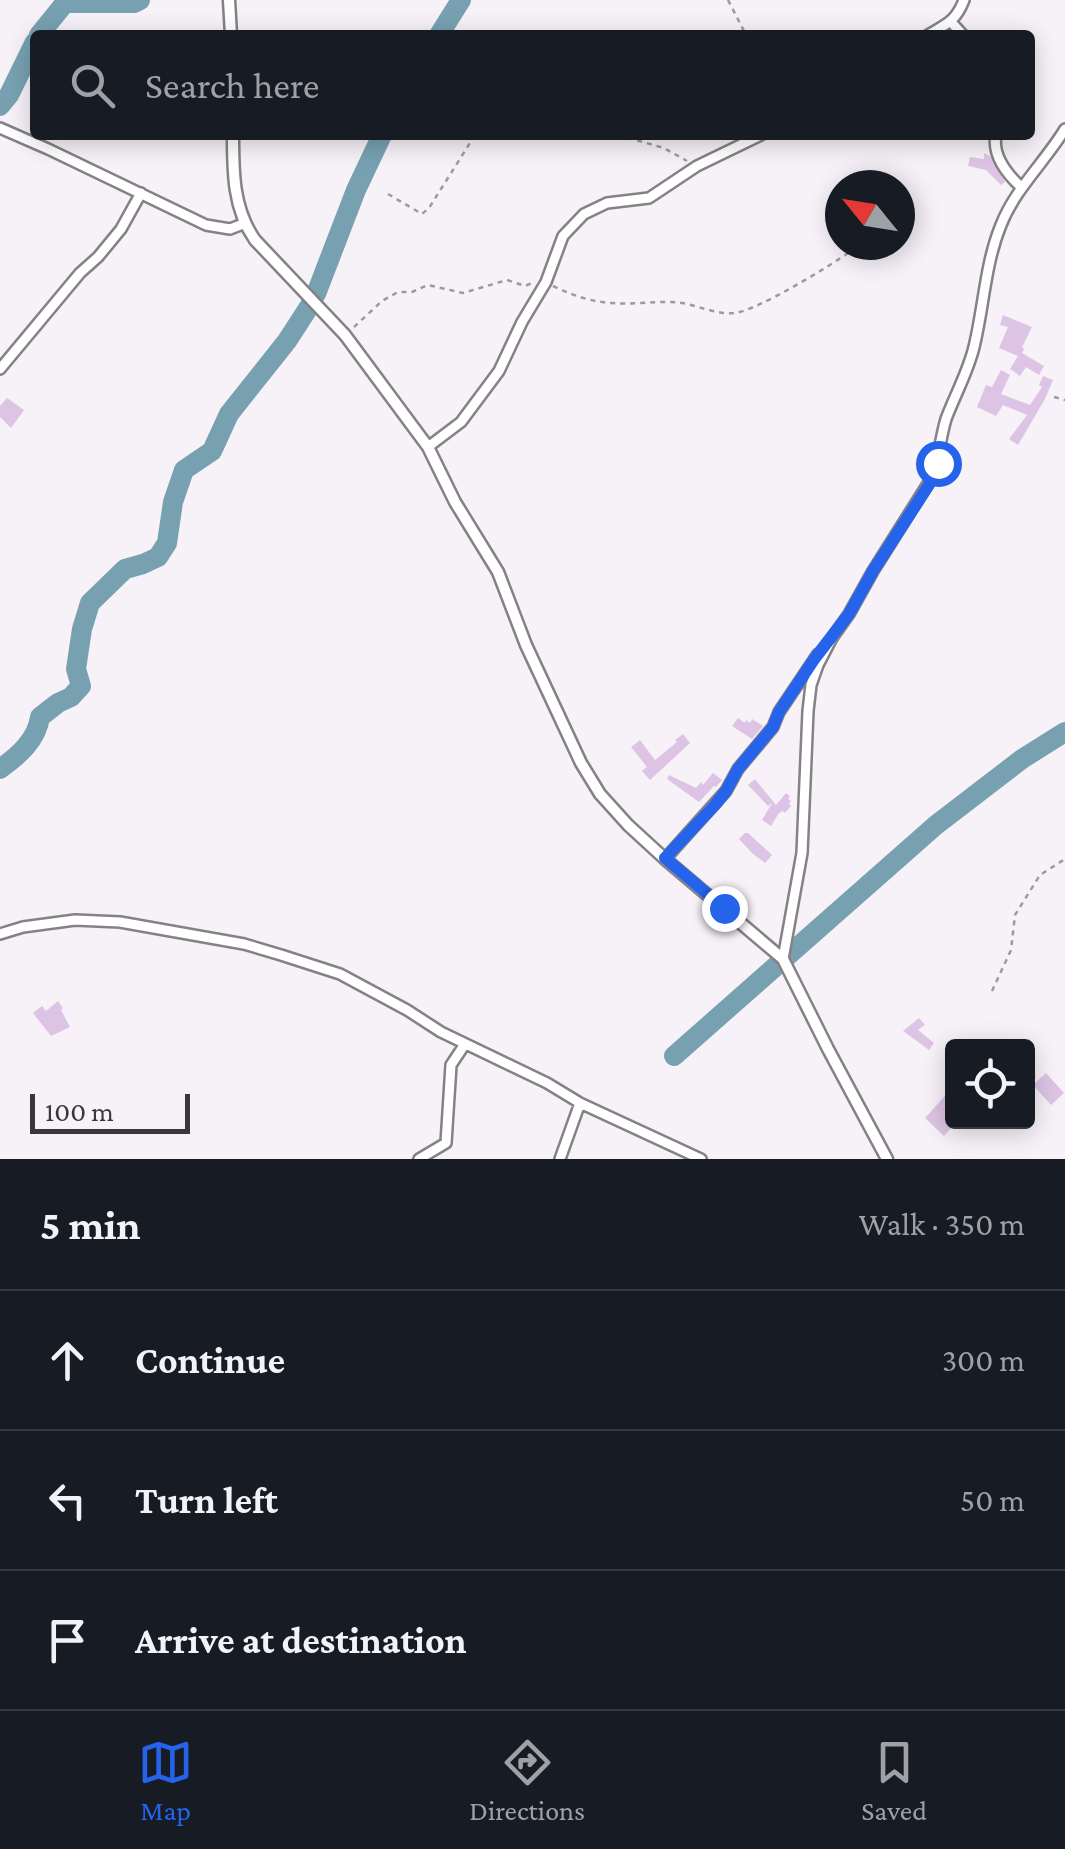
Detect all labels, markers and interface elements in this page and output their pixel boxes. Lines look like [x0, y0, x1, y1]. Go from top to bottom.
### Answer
search box [30, 30, 1035, 140]
icon: search [65, 58, 120, 113]
text: Search here [145, 64, 319, 106]
north arrow [825, 170, 915, 260]
route start [916, 441, 962, 487]
route end [702, 886, 748, 932]
map controls [945, 1039, 1035, 1129]
button: locate [945, 1039, 1035, 1129]
scale bar [30, 1089, 190, 1134]
text: 100 m [45, 1096, 114, 1127]
text: 5 min [40, 1201, 141, 1248]
text: Walk · 350 m [859, 1206, 1025, 1242]
icon: ahead [40, 1333, 95, 1388]
text: Continue [135, 1339, 285, 1381]
text: 300 m [942, 1342, 1025, 1378]
icon: left [40, 1473, 95, 1528]
text: Turn left [135, 1479, 278, 1521]
text: 50 m [960, 1482, 1025, 1518]
icon: arrive [40, 1613, 95, 1668]
text: Arrive at destination [135, 1619, 467, 1661]
tab: Map [138, 1735, 193, 1826]
tab: Directions [469, 1735, 585, 1826]
tab: Saved [861, 1735, 927, 1826]

